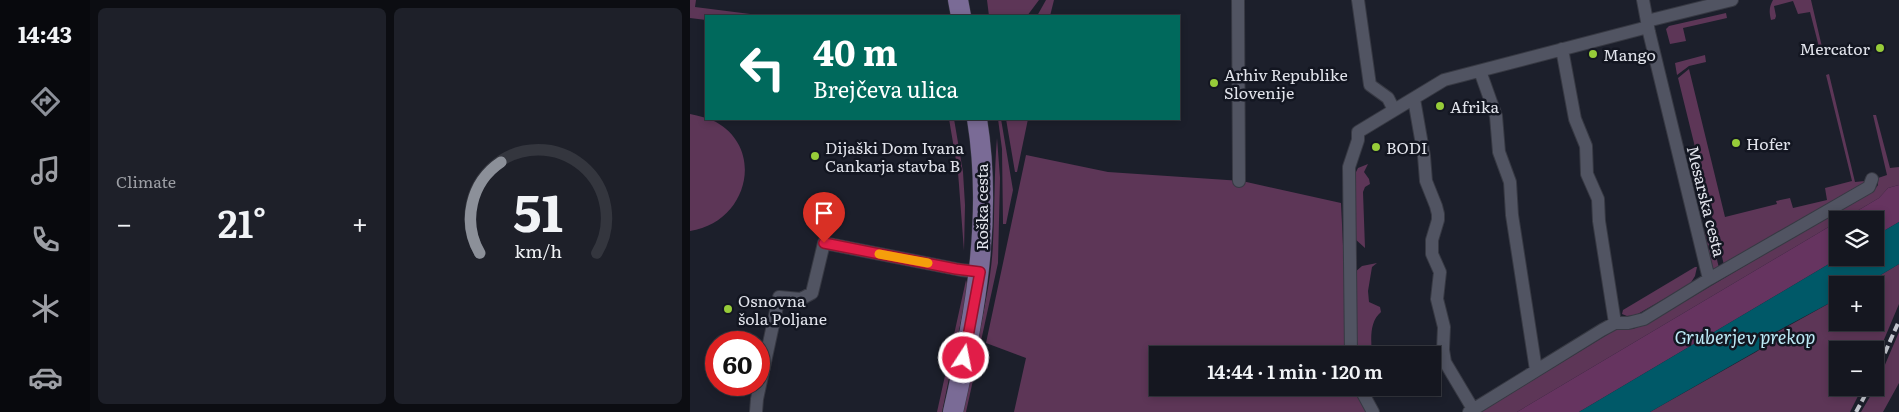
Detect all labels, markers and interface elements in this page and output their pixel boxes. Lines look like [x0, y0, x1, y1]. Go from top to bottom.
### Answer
text: 14:43 [18, 17, 72, 50]
text: 40 m [813, 25, 898, 77]
icon: left [730, 35, 795, 100]
place label: Mercator [1799, 36, 1870, 60]
place label: Mango [1603, 42, 1656, 66]
marker: Mercator [1874, 42, 1886, 54]
marker: Mango [1587, 48, 1599, 60]
place label: Arhiv Republike Slovenije [1224, 62, 1348, 104]
text: Brejčeva ulica [813, 72, 958, 105]
marker: Arhiv Republike Slovenije [1208, 77, 1220, 89]
icon: directions [28, 84, 63, 119]
place label: Afrika [1450, 94, 1500, 118]
marker: Afrika [1434, 100, 1446, 112]
place label: Hofer [1746, 131, 1791, 155]
place label: Dijaški Dom Ivana Cankarja stavba B [825, 135, 965, 177]
place label: BODI [1386, 135, 1428, 159]
marker: Hofer [1730, 137, 1742, 149]
marker: BODI [1370, 141, 1382, 153]
street label: Mesarska cesta [1682, 143, 1733, 259]
marker: Dijaški Dom Ivana Cankarja stavba B [809, 150, 821, 162]
icon: music [28, 153, 63, 188]
street label: Roška cesta [969, 163, 993, 251]
text: Climate [116, 169, 176, 193]
text: 51 [513, 171, 563, 248]
pin [803, 192, 845, 243]
text: 21° [218, 193, 266, 250]
icon: arrive [810, 199, 838, 227]
text: − [116, 201, 132, 243]
text: + [352, 201, 368, 243]
map controls [1829, 211, 1884, 396]
button: layers [1829, 211, 1884, 266]
icon: phone [28, 222, 63, 257]
text: km/h [514, 237, 562, 264]
button: + [1829, 276, 1884, 331]
place label: Osnovna šola Poljane [738, 288, 827, 330]
icon: climate [28, 291, 63, 326]
marker: Osnovna šola Poljane [722, 303, 734, 315]
water label: Gruberjev prekop [1675, 323, 1815, 350]
speed limit sign: 60 [705, 331, 770, 396]
position arrow [937, 331, 989, 383]
button: − [1829, 341, 1884, 396]
text: 14:44 · 1 min · 120 m [1207, 357, 1383, 385]
icon: car [28, 360, 63, 395]

